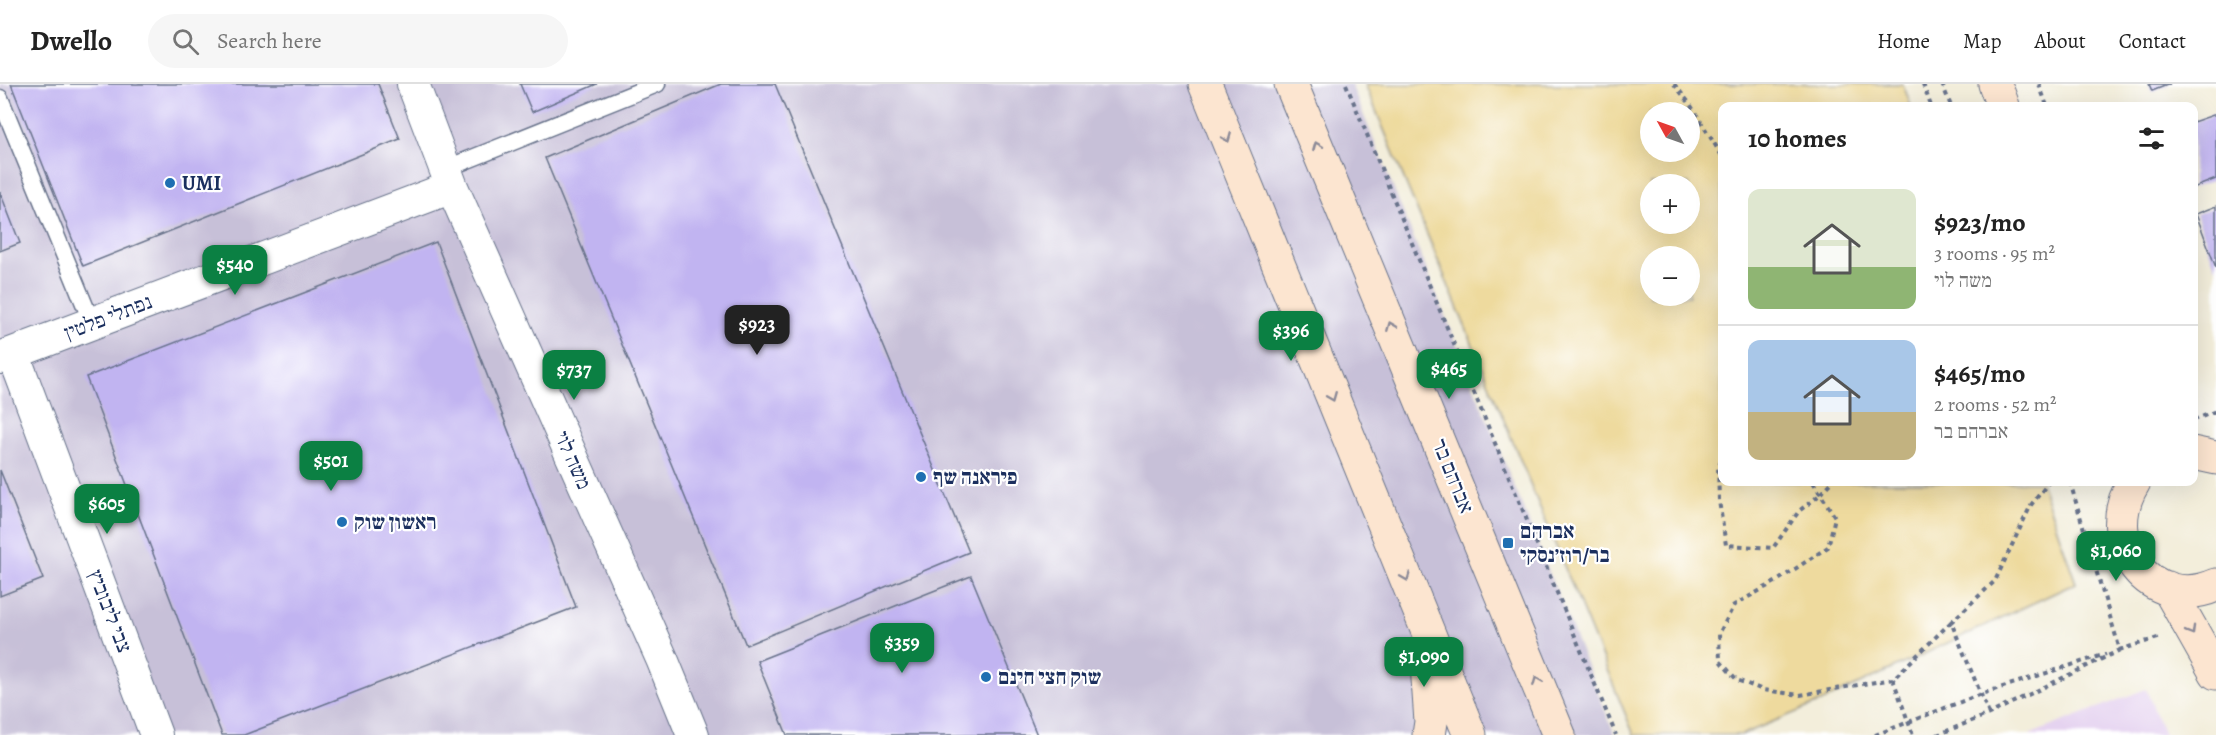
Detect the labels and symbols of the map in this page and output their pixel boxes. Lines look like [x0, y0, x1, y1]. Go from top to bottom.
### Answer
north arrow [1640, 102, 1700, 162]
one-way arrow [1220, 132, 1232, 143]
one-way arrow [1312, 141, 1324, 152]
place label: UMI [182, 169, 221, 197]
marker: UMI [163, 176, 177, 190]
pin: $540 [199, 245, 271, 296]
street label: נפתלי פלטין [60, 287, 156, 347]
pin: $923 [721, 305, 793, 356]
pin: $396 [1255, 311, 1327, 362]
one-way arrow [1386, 321, 1398, 332]
pin: $465 [1413, 349, 1485, 400]
pin: $737 [538, 350, 610, 401]
one-way arrow [1325, 390, 1337, 401]
street label: משה לוי [548, 426, 598, 494]
street label: אברהם בר [1425, 435, 1481, 517]
pin: $501 [295, 441, 367, 492]
place label: פיראנה שף [933, 463, 1017, 491]
marker: פיראנה שף [914, 470, 928, 484]
pin: $605 [71, 484, 143, 535]
place label: ראשון שוק [354, 508, 437, 536]
marker: ראשון שוק [335, 515, 349, 529]
place label: אברהם בר/רוז׳נסקי [1520, 517, 1610, 569]
pin: $1,060 [2067, 531, 2165, 582]
marker: אברהם בר/רוז׳נסקי [1501, 536, 1515, 550]
street label: צבי ליבוביץ [81, 565, 139, 657]
one-way arrow [1399, 571, 1411, 582]
pin: $359 [866, 623, 938, 674]
one-way arrow [2184, 625, 2196, 635]
pin: $1,090 [1375, 637, 1473, 688]
place label: שוק חצי חינם [998, 663, 1101, 691]
marker: שוק חצי חינם [979, 670, 993, 684]
one-way arrow [1532, 676, 1544, 687]

